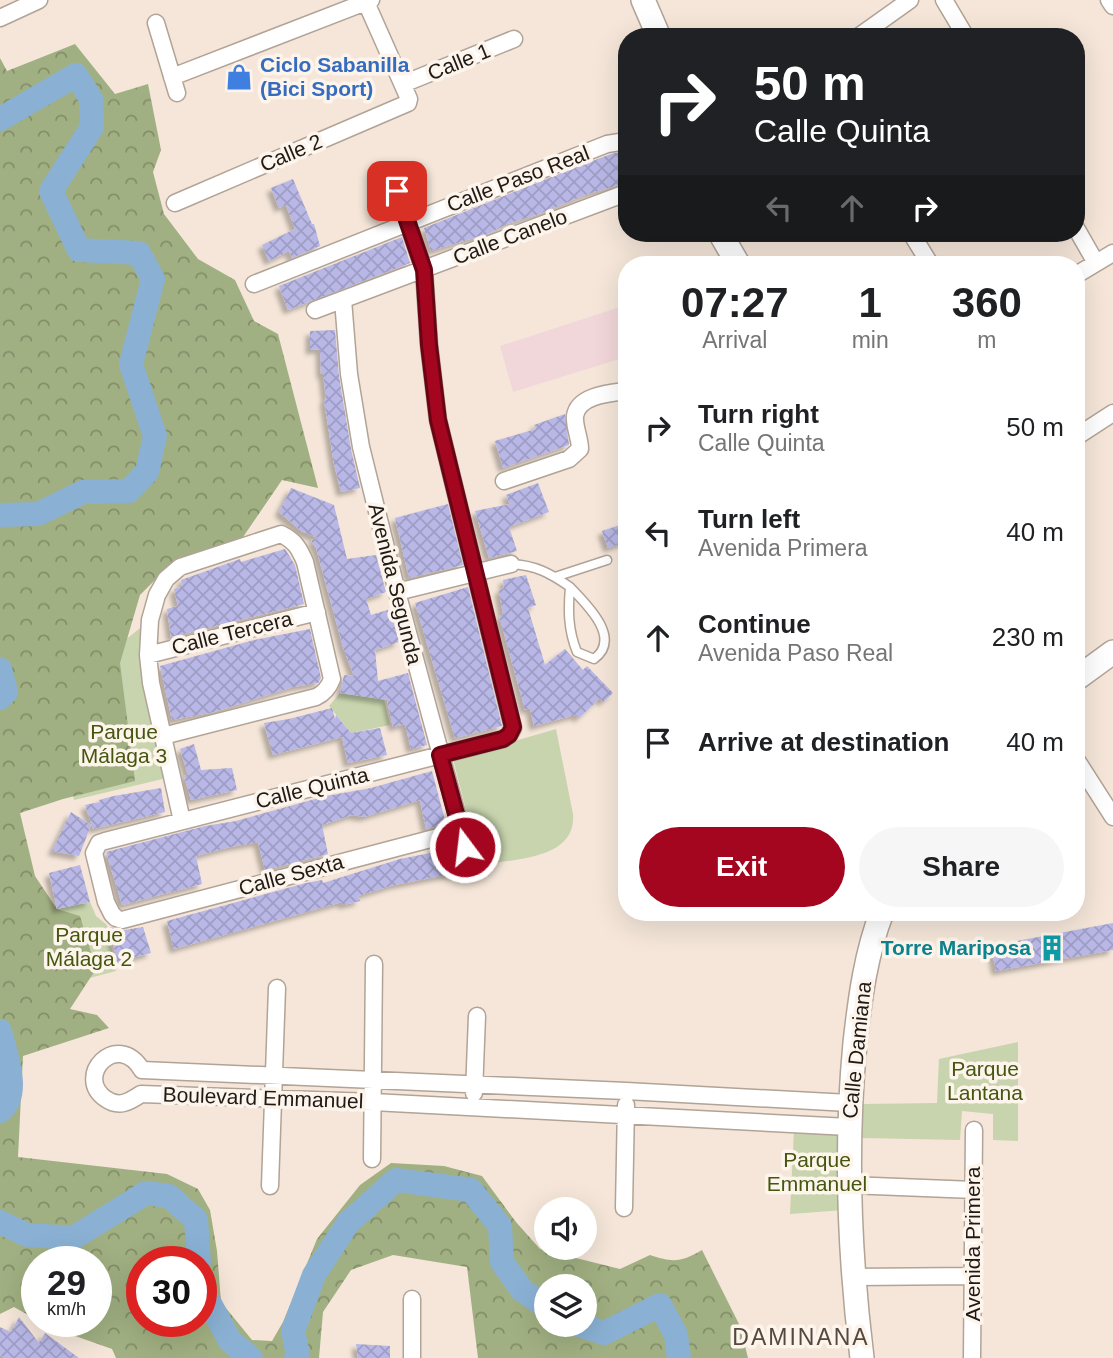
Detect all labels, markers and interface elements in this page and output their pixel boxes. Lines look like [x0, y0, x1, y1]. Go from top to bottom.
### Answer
street label: Calle 1 [424, 39, 493, 84]
place label: Ciclo Sabanilla (Bici Sport) [260, 53, 410, 100]
icon: right [639, 56, 730, 147]
text: 50 m [754, 56, 866, 110]
shop icon: Ciclo Sabanilla (Bici Sport) [224, 62, 254, 92]
text: Calle Quinta [754, 113, 930, 149]
street label: Calle 2 [256, 129, 325, 176]
street label: Calle Paso Real [443, 141, 592, 216]
pin [367, 161, 427, 221]
icon: arrive [378, 172, 416, 210]
icon: left [760, 189, 798, 227]
icon: ahead [833, 189, 871, 227]
icon: right [906, 189, 944, 227]
street label: Calle Canelo [450, 204, 570, 269]
text: 07:27 [681, 279, 789, 326]
text: 1 [858, 279, 882, 326]
text: 360 [952, 279, 1022, 326]
text: Arrival [702, 327, 767, 353]
text: min [852, 327, 889, 353]
text: m [977, 327, 996, 353]
text: Turn right [698, 399, 819, 429]
icon: right [639, 409, 677, 447]
text: 50 m [1006, 412, 1064, 442]
text: Calle Quinta [698, 430, 825, 456]
street label: Avenida Segunda [364, 501, 427, 667]
text: Turn left [698, 504, 800, 534]
icon: left [639, 514, 677, 552]
text: 40 m [1006, 517, 1064, 547]
text: Avenida Primera [698, 535, 868, 561]
street label: Calle Tercera [169, 606, 295, 659]
text: Continue [698, 609, 811, 639]
icon: ahead [639, 619, 677, 657]
text: 230 m [992, 622, 1064, 652]
text: Avenida Paso Real [698, 640, 893, 666]
park label: Parque Málaga 3 [81, 720, 167, 767]
icon: arrive [639, 724, 677, 762]
text: Arrive at destination [698, 727, 949, 757]
text: 40 m [1006, 727, 1064, 757]
street label: Calle Quinta [253, 762, 371, 813]
position arrow [428, 810, 502, 884]
button: Exit [639, 827, 845, 907]
button: Share [859, 827, 1064, 907]
street label: Calle Sexta [236, 849, 346, 900]
park label: Parque Málaga 2 [46, 923, 132, 970]
building icon: Torre Mariposa [1037, 933, 1067, 963]
place label: Torre Mariposa [881, 936, 1031, 959]
street label: Calle Damiana [838, 980, 875, 1120]
park label: Parque Lantana [947, 1057, 1023, 1104]
street label: Boulevard Emmanuel [162, 1083, 364, 1112]
park label: Parque Emmanuel [767, 1148, 867, 1195]
street label: Avenida Primera [961, 1166, 984, 1321]
map controls [534, 1197, 597, 1337]
button: sound [534, 1197, 597, 1260]
speed limit sign: 30 [126, 1246, 217, 1337]
text: 29 [47, 1263, 86, 1302]
button: layers [534, 1274, 597, 1337]
text: km/h [47, 1299, 86, 1319]
district label: DAMINANA [732, 1324, 870, 1350]

